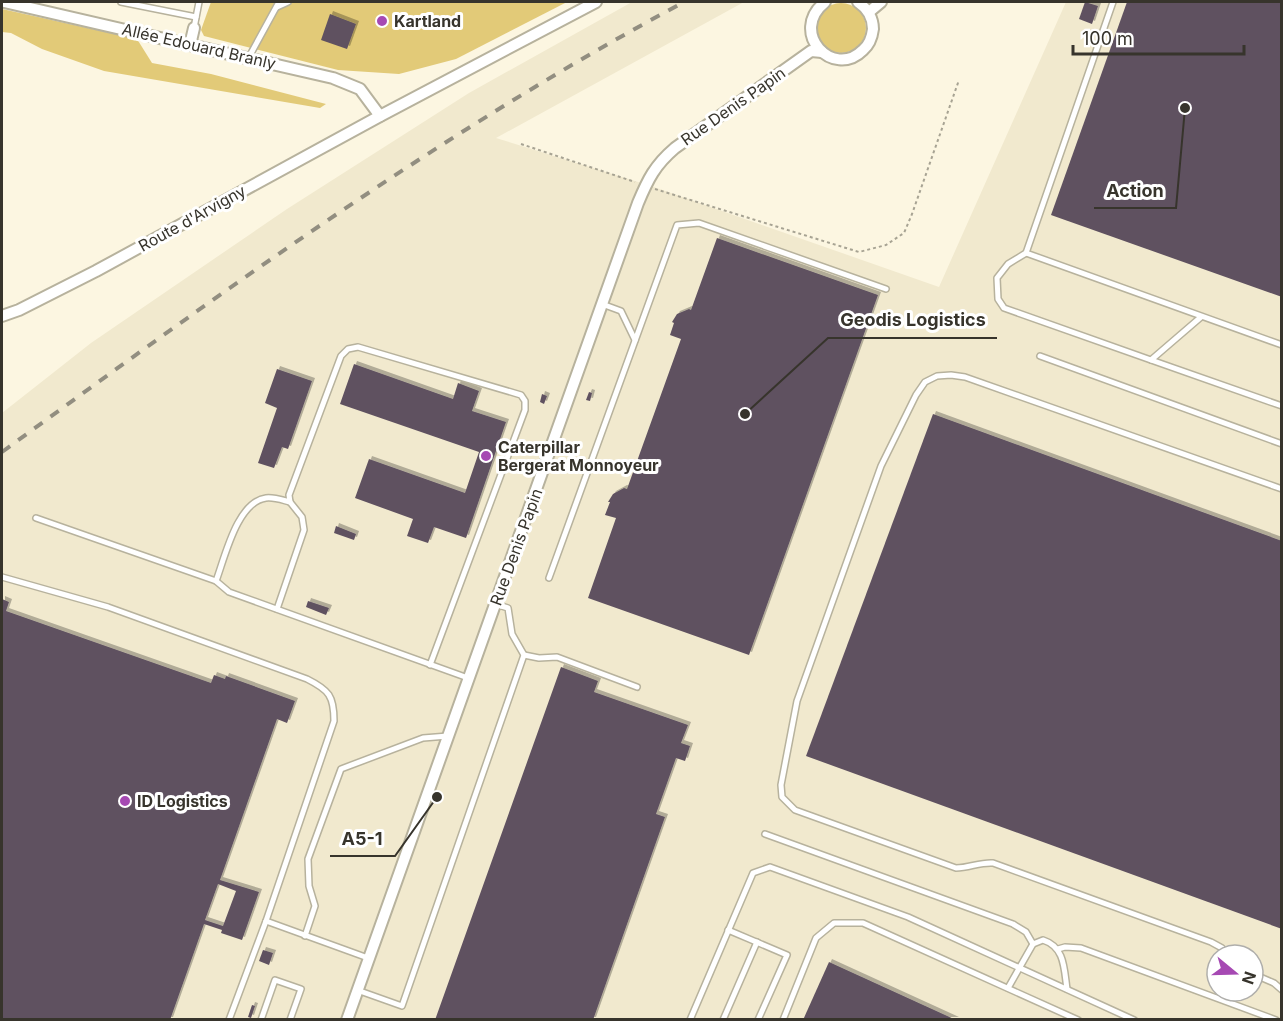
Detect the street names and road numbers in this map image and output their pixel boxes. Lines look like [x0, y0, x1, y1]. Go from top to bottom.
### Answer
street label: Allée Edouard Branly [120, 19, 278, 73]
street label: Rue Denis Papin [677, 63, 789, 149]
street label: Route d'Arvigny [135, 180, 249, 256]
street label: Rue Denis Papin [486, 486, 546, 608]

